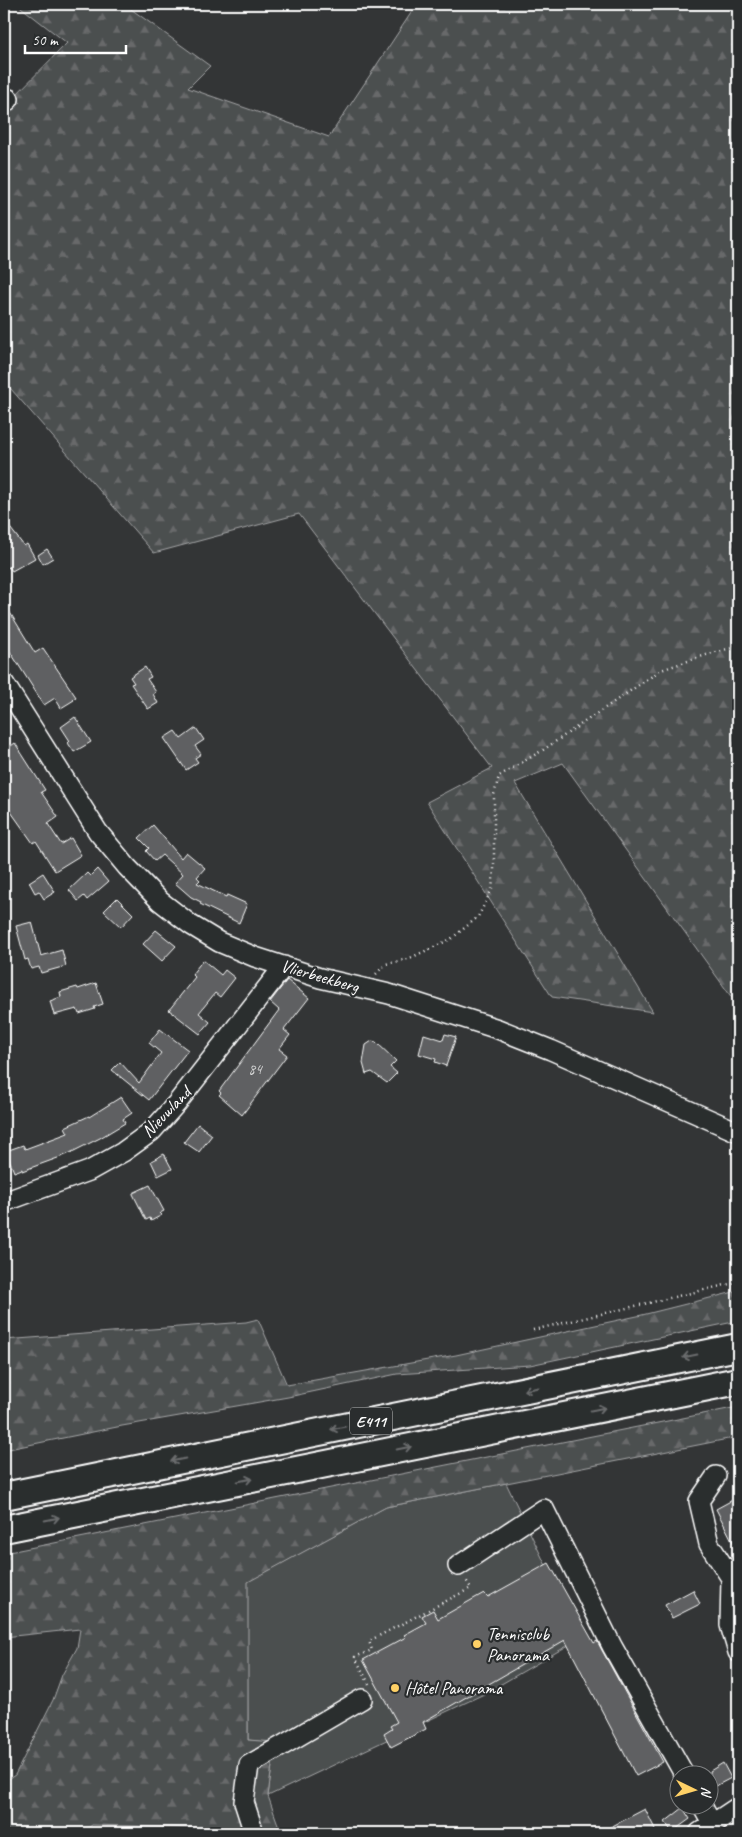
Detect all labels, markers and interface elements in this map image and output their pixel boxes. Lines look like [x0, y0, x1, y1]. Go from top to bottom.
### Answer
scale bar [25, 22, 126, 54]
text: 50 m [32, 31, 59, 50]
street label: Vlierbeekberg [278, 954, 363, 998]
house number: 84 [248, 1060, 263, 1079]
street label: Nieuwland [136, 1080, 198, 1142]
one-way arrow [683, 1352, 699, 1362]
one-way arrow [524, 1384, 540, 1394]
one-way arrow [590, 1404, 606, 1413]
road number: E411 [350, 1408, 392, 1434]
one-way arrow [330, 1424, 346, 1433]
one-way arrow [396, 1443, 412, 1452]
one-way arrow [171, 1456, 187, 1466]
one-way arrow [237, 1475, 253, 1484]
one-way arrow [43, 1514, 59, 1524]
place label: Tennisclub Panorama [487, 1623, 550, 1666]
marker: Tennisclub Panorama [471, 1638, 483, 1650]
place label: Hôtel Panorama [405, 1677, 504, 1699]
marker: Hôtel Panorama [389, 1682, 401, 1694]
north arrow [670, 1764, 720, 1814]
text: N [697, 1786, 715, 1798]

